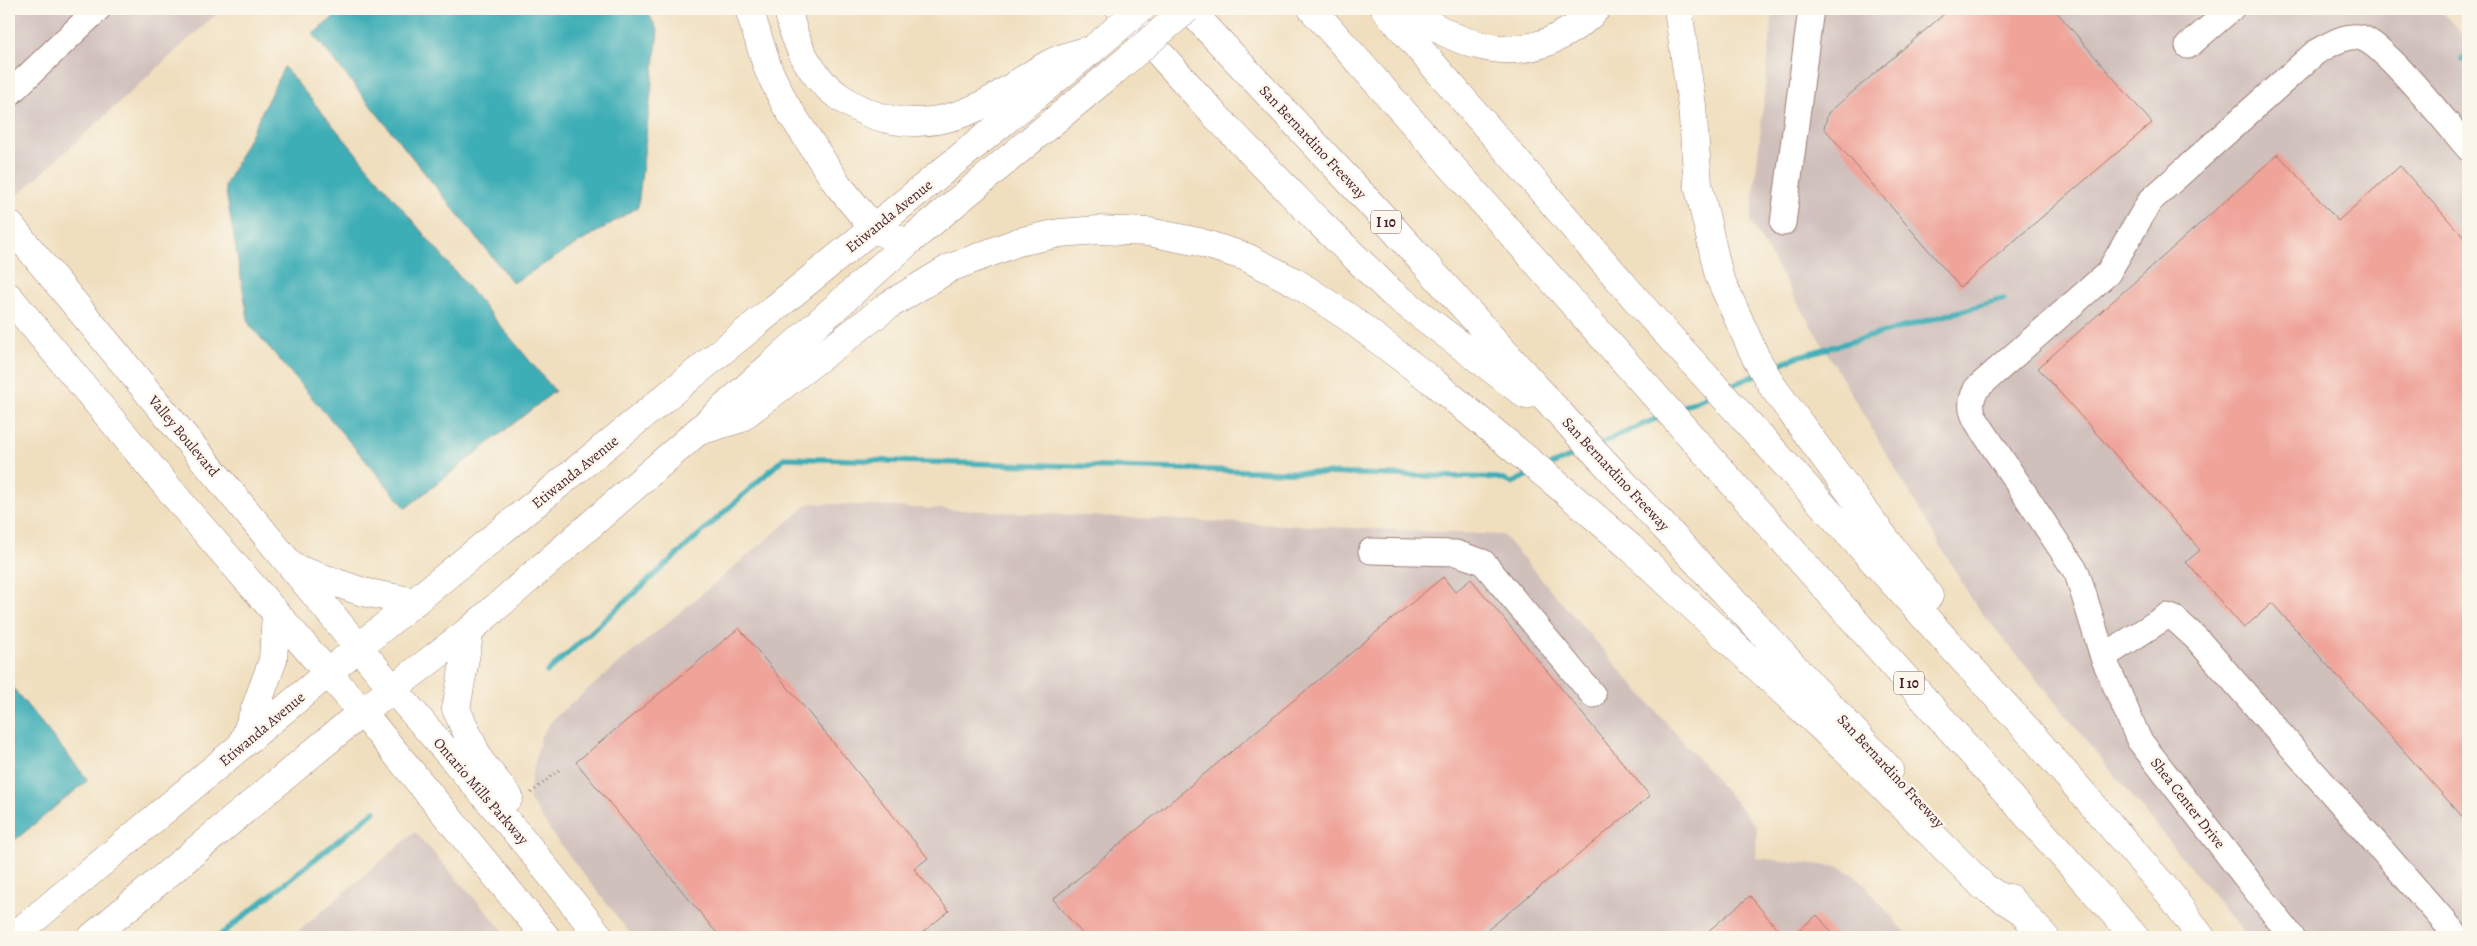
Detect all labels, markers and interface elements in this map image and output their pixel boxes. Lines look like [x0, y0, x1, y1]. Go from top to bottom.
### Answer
street label: San Bernardino Freeway [1255, 81, 1371, 204]
street label: Etiwanda Avenue [841, 175, 937, 257]
road number: I 10 [1371, 210, 1401, 233]
street label: Valley Boulevard [143, 390, 225, 482]
street label: San Bernardino Freeway [1558, 413, 1674, 536]
street label: Etiwanda Avenue [527, 431, 623, 513]
road number: I 10 [1894, 671, 1924, 694]
street label: Etiwanda Avenue [215, 687, 309, 771]
street label: San Bernardino Freeway [1833, 710, 1949, 833]
street label: Ontario Mills Parkway [429, 733, 533, 849]
street label: Shea Center Drive [2146, 753, 2230, 853]

